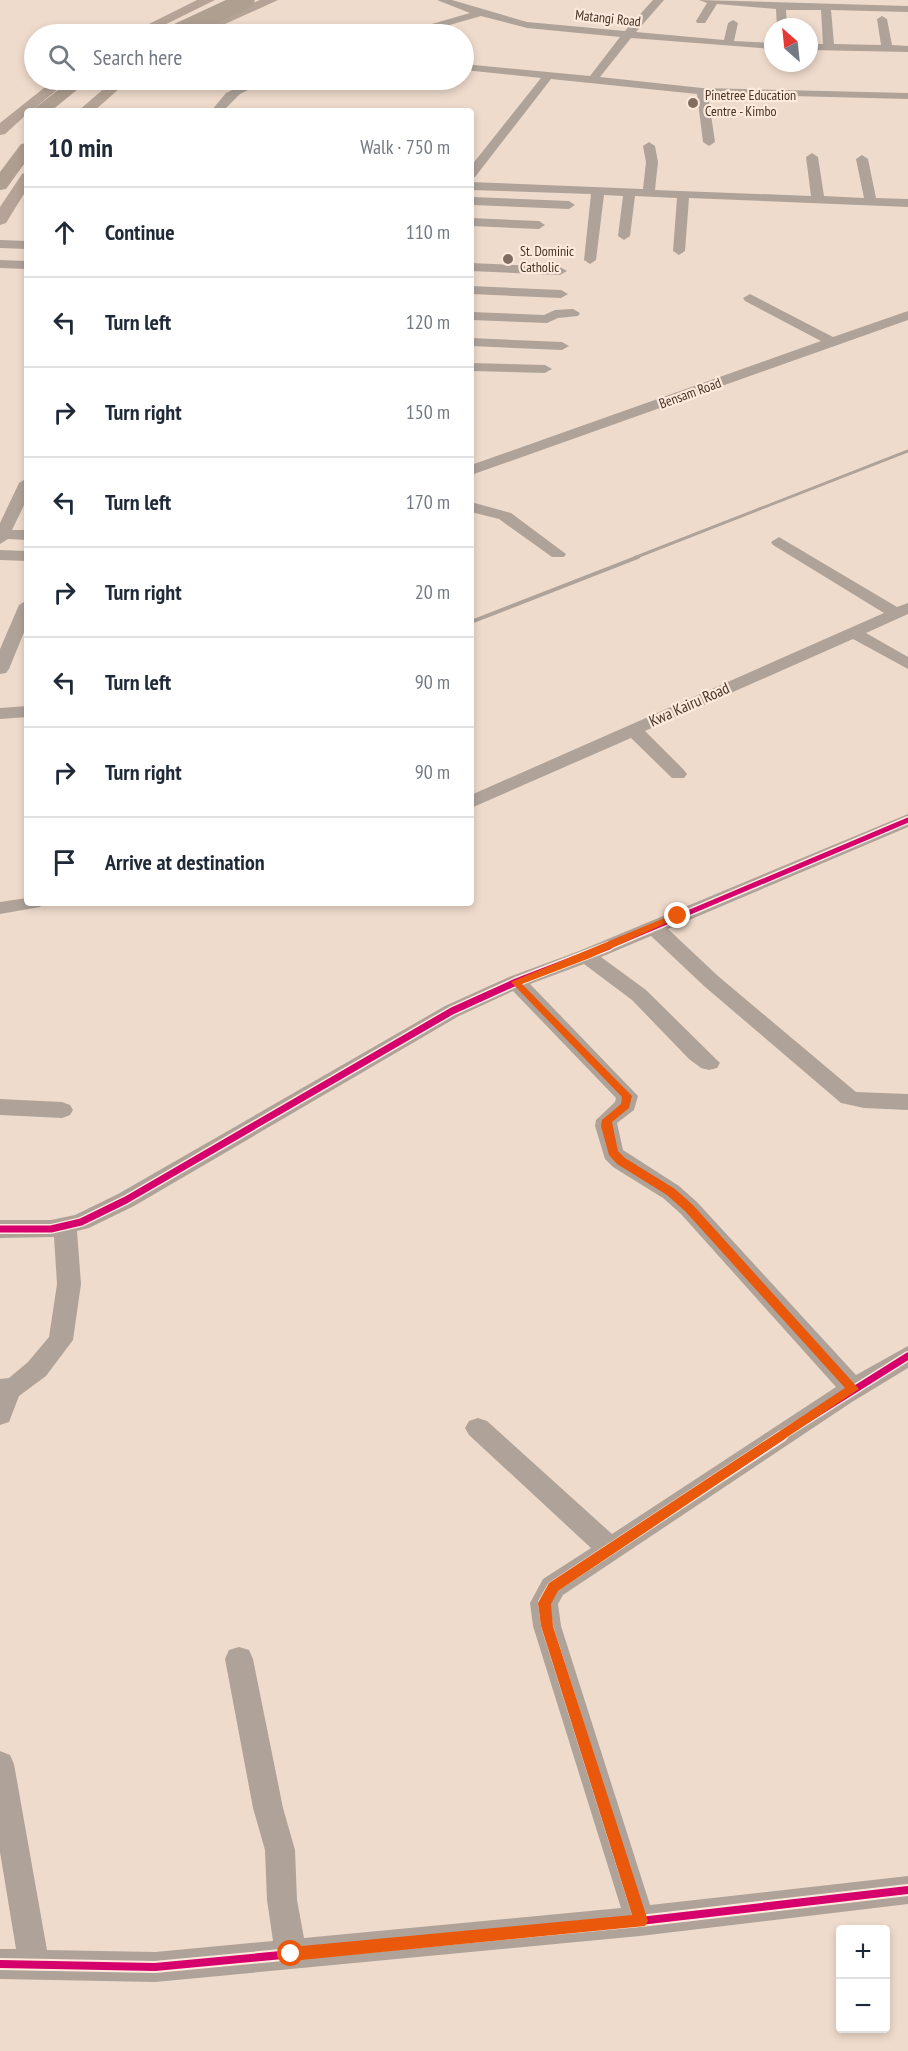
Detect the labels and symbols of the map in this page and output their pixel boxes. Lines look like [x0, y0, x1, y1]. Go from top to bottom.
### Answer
street label: Matangi Road [574, 6, 642, 30]
north arrow [764, 18, 818, 72]
place label: Pinetree Education Centre - Kimbo [705, 86, 796, 120]
marker: Pinetree Education Centre - Kimbo [686, 96, 700, 110]
place label: St. Dominic Catholic [520, 242, 574, 276]
marker: St. Dominic Catholic [501, 252, 515, 266]
street label: Bensam Road [656, 373, 724, 413]
street label: Kwa Kairu Road [646, 677, 732, 731]
route end [664, 902, 690, 928]
route start [277, 1940, 303, 1966]

